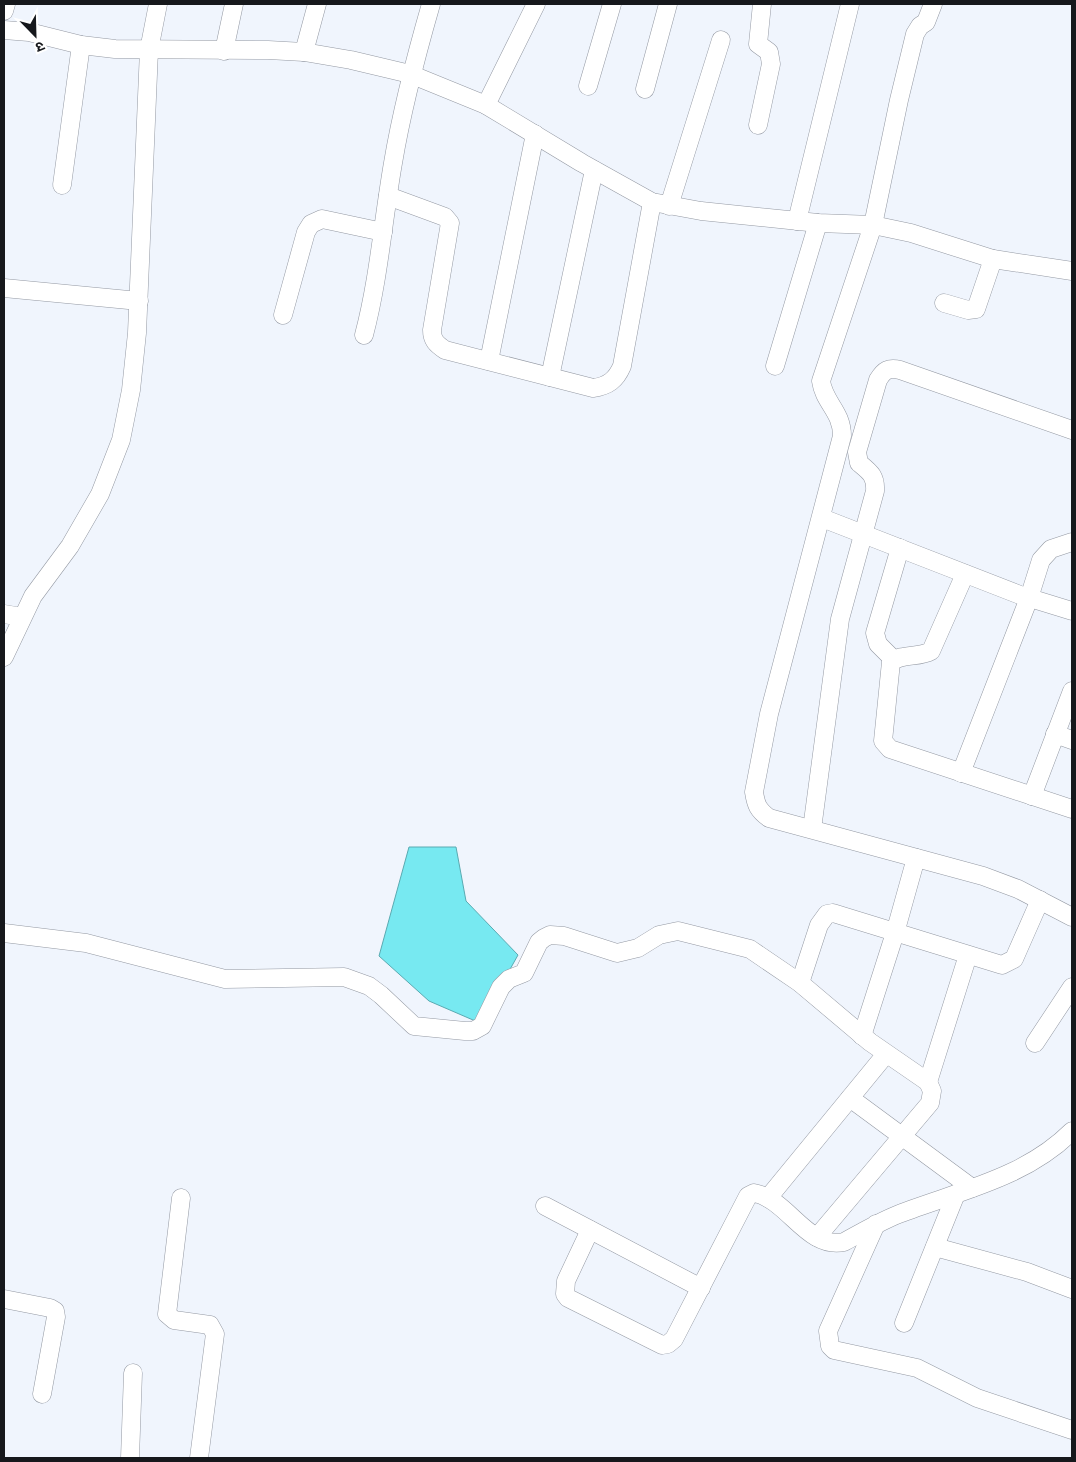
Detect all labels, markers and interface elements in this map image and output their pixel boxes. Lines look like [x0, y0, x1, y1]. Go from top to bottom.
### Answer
north arrow [10, 10, 60, 60]
text: उ [32, 37, 47, 56]

